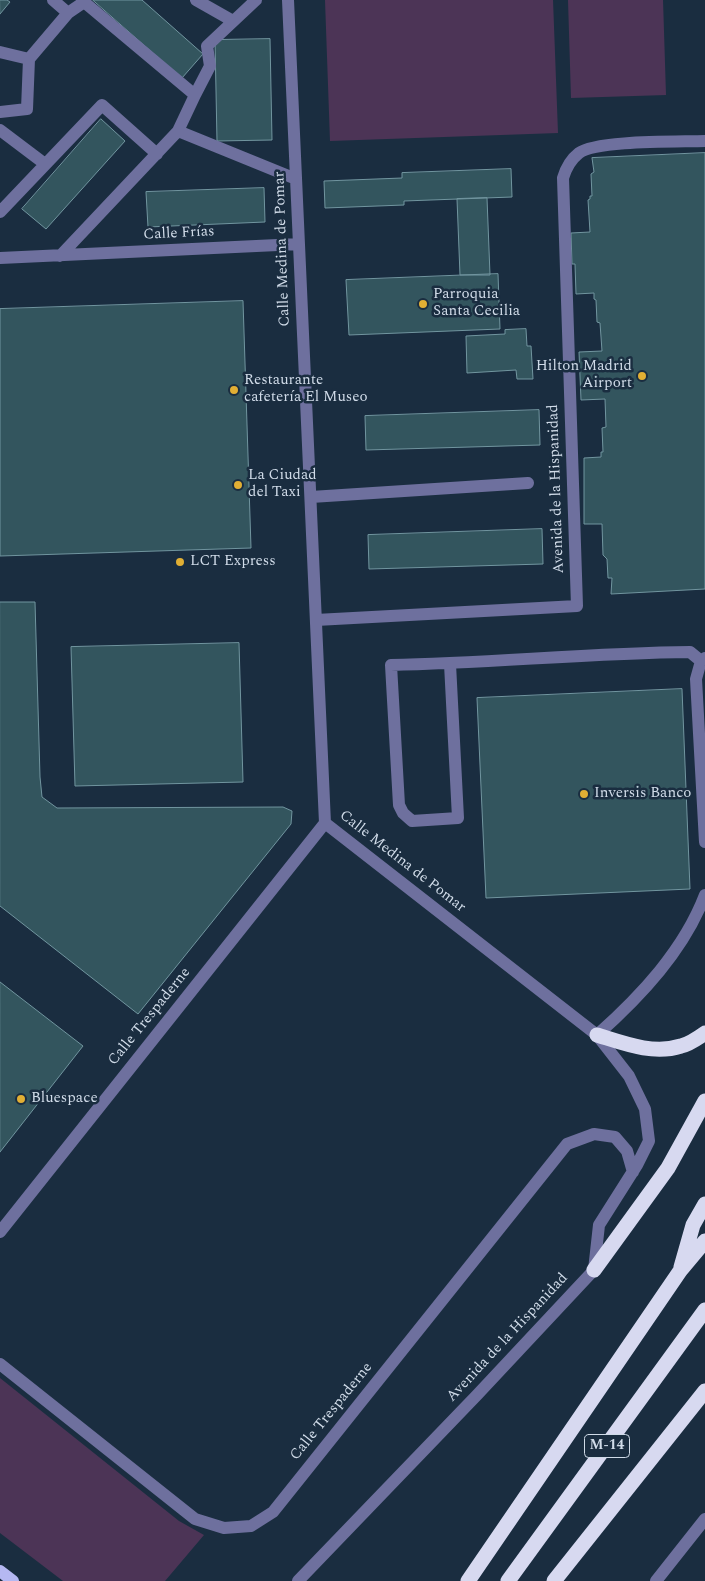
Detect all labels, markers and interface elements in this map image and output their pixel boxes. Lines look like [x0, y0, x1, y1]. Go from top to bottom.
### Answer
street label: Calle Medina de Pomar [271, 171, 295, 327]
street label: Calle Frías [143, 223, 215, 245]
place label: Parroquia Santa Cecilia [433, 286, 520, 321]
marker: Parroquia Santa Cecilia [417, 298, 429, 310]
place label: Hilton Madrid Airport [536, 358, 632, 393]
marker: Hilton Madrid Airport [636, 370, 648, 382]
place label: Restaurante cafetería El Museo [244, 372, 368, 407]
marker: Restaurante cafetería El Museo [228, 384, 240, 396]
street label: Avenida de la Hispanidad [545, 404, 569, 574]
place label: La Ciudad del Taxi [248, 467, 317, 502]
marker: La Ciudad del Taxi [232, 479, 244, 491]
place label: LCT Express [190, 553, 276, 571]
marker: LCT Express [174, 556, 186, 568]
place label: Inversis Banco [594, 785, 691, 803]
marker: Inversis Banco [578, 788, 590, 800]
street label: Calle Medina de Pomar [335, 807, 469, 917]
street label: Calle Trespaderne [105, 964, 195, 1070]
place label: Bluespace [31, 1090, 98, 1108]
marker: Bluespace [15, 1093, 27, 1105]
street label: Avenida de la Hispanidad [444, 1270, 572, 1406]
street label: Calle Trespaderne [287, 1359, 377, 1465]
road number: M-14 [584, 1434, 630, 1458]

